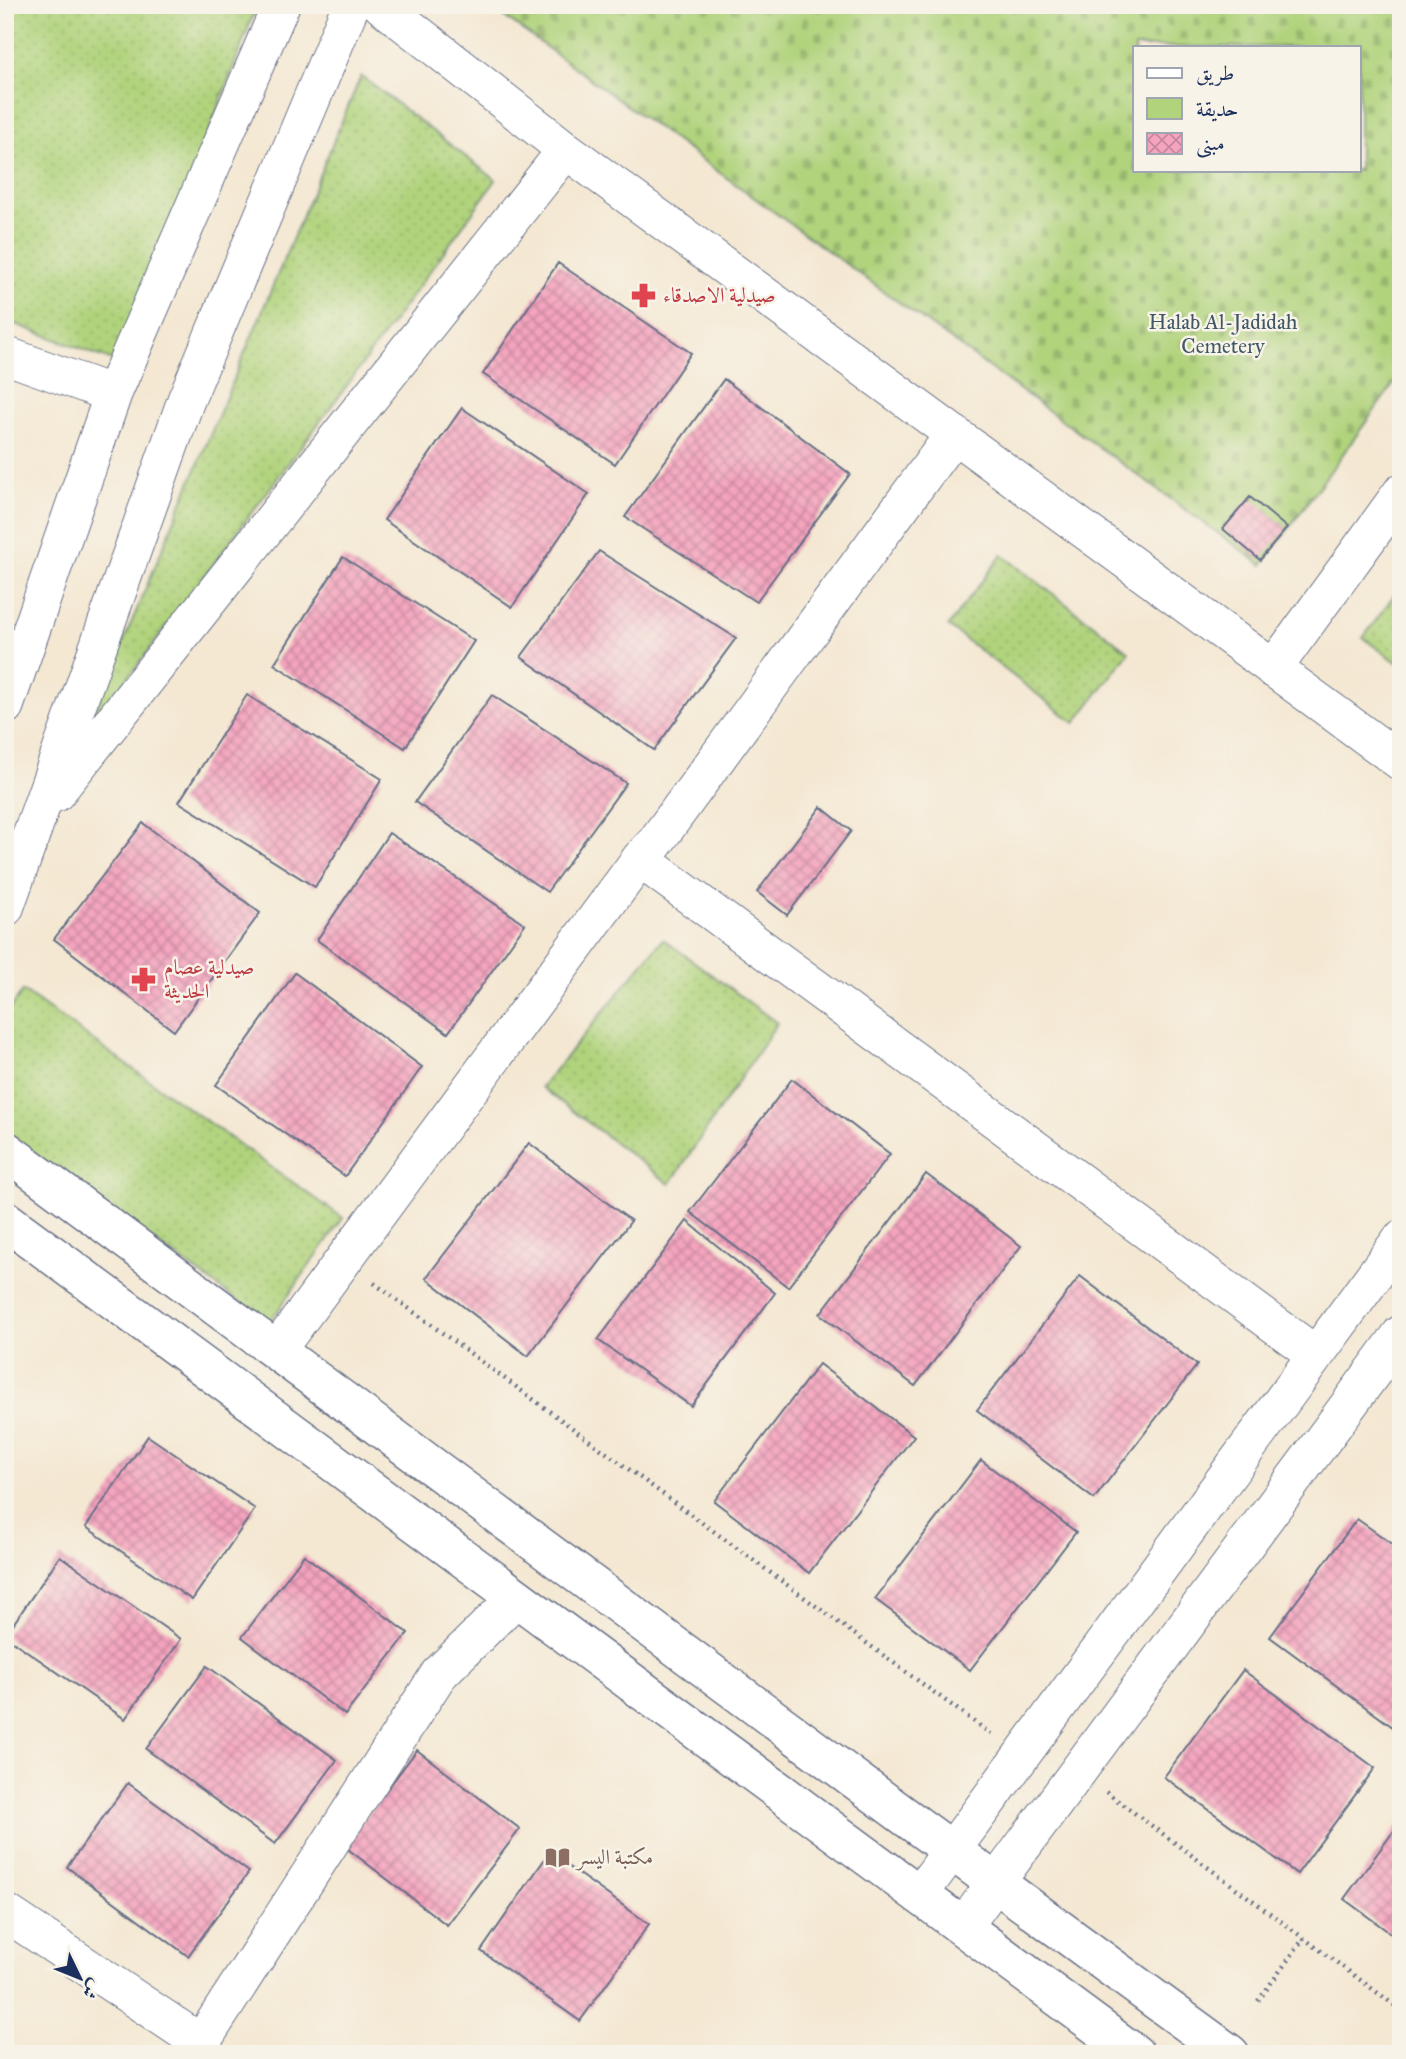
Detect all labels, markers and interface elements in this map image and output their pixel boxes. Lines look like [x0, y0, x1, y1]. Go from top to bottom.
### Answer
legend [1133, 46, 1360, 172]
text: طريق [1196, 60, 1234, 86]
text: حديقة [1196, 96, 1239, 122]
text: مبنى [1196, 130, 1225, 158]
pharmacy icon: صيدلية الاصدقاء [629, 281, 657, 309]
place label: صيدلية الاصدقاء [663, 282, 776, 308]
park label: Halab Al-Jadidah Cemetery [1149, 309, 1298, 359]
place label: صيدلية عصام الحديثة [164, 954, 254, 1004]
pharmacy icon: صيدلية عصام الحديثة [130, 965, 158, 993]
library icon: مكتبة اليسر [543, 1843, 571, 1871]
place label: مكتبة اليسر [575, 1844, 653, 1871]
north arrow [46, 1944, 116, 2014]
text: ش [77, 1975, 107, 2004]

